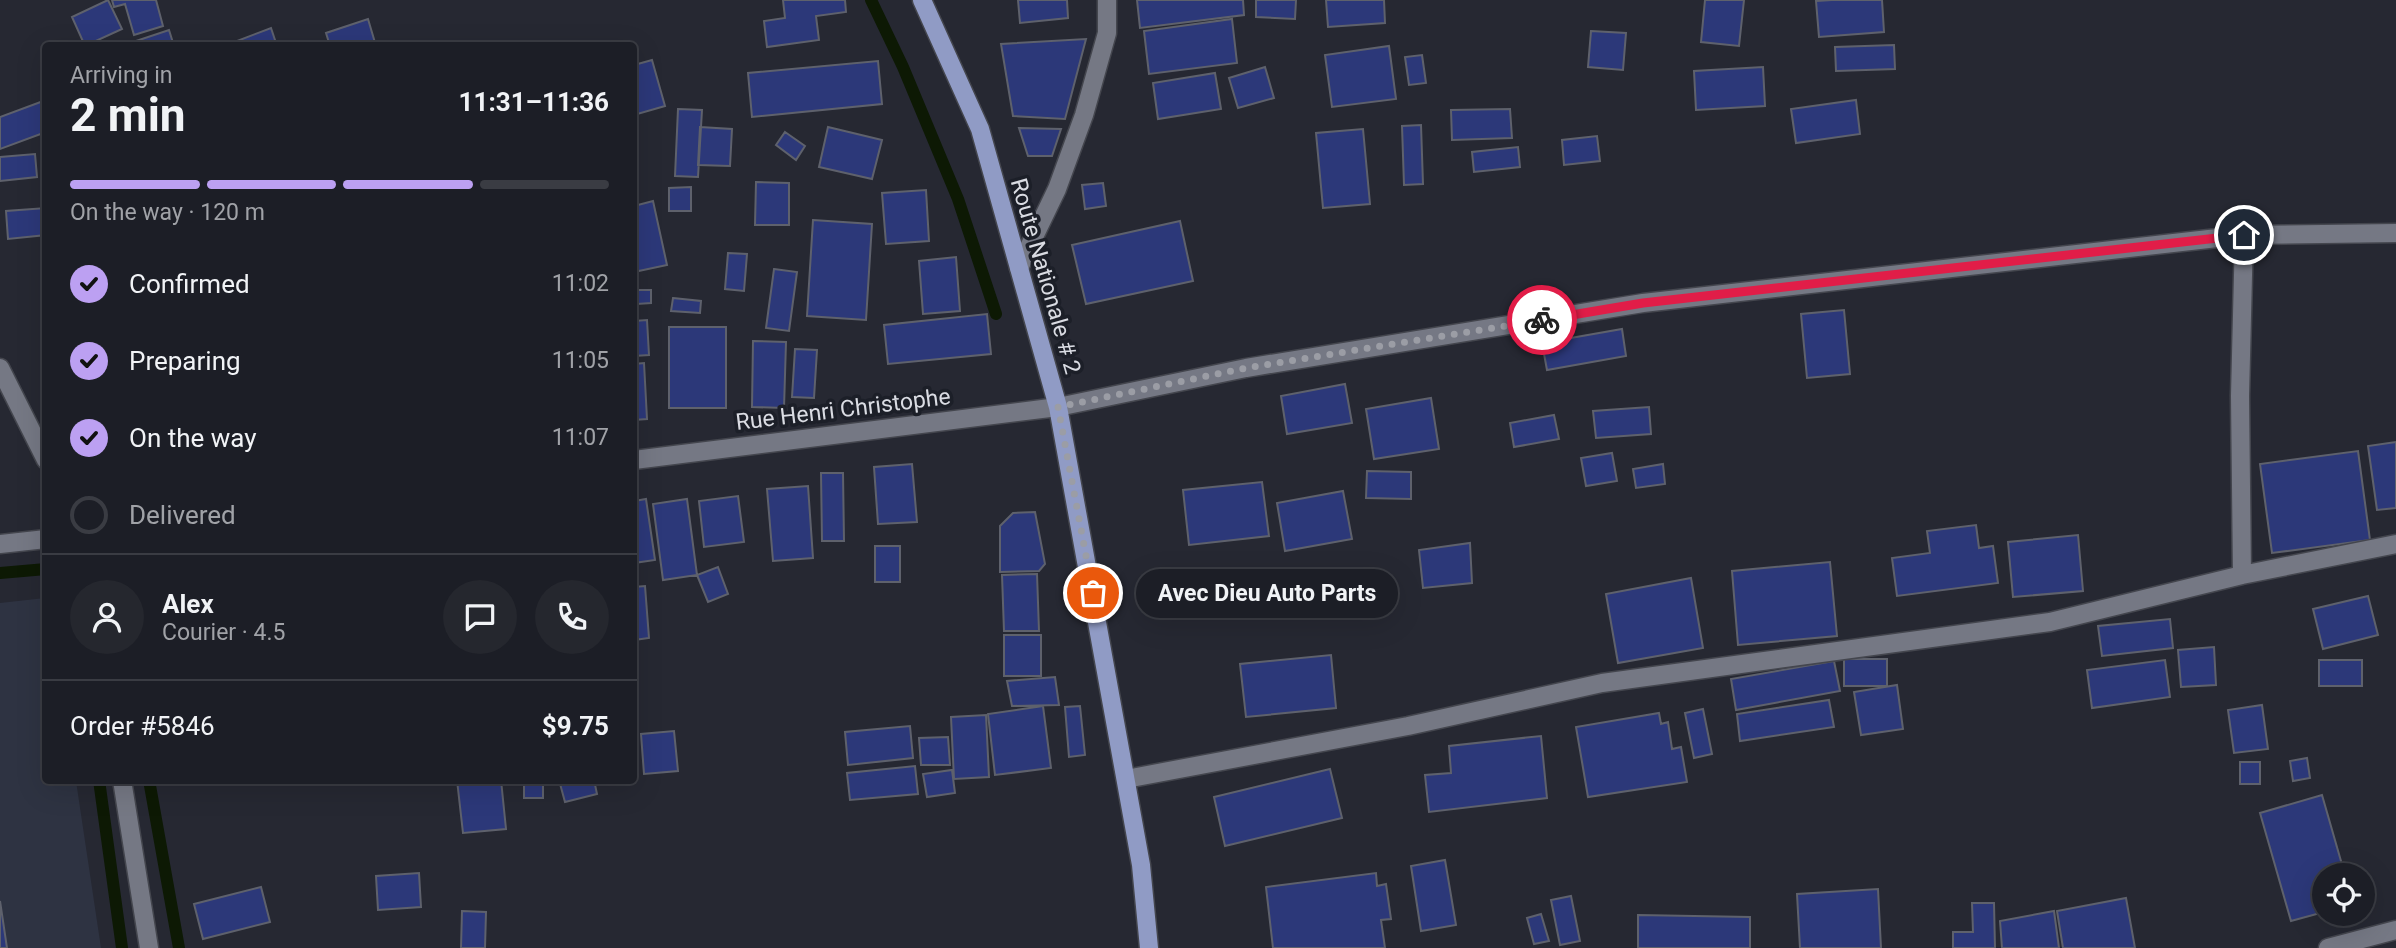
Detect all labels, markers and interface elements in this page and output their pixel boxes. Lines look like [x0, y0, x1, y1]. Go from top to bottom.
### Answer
text: Arriving in [70, 62, 173, 89]
text: 11:31–11:36 [459, 87, 609, 117]
text: 2 min [70, 88, 186, 142]
street label: Route Nationale # 2 [1005, 175, 1086, 377]
text: On the way · 120 m [70, 199, 265, 226]
pin [2214, 205, 2274, 265]
icon: home [2225, 216, 2263, 254]
icon: check [70, 265, 108, 303]
text: Confirmed [129, 269, 250, 299]
text: 11:02 [552, 270, 609, 297]
courier [1507, 285, 1577, 355]
icon: bike [1523, 301, 1561, 339]
icon: check [70, 342, 108, 380]
text: Preparing [129, 346, 241, 376]
text: 11:05 [552, 347, 609, 374]
street label: Rue Henri Christophe [734, 383, 952, 436]
icon: check [70, 419, 108, 457]
text: On the way [129, 423, 257, 453]
text: 11:07 [552, 424, 609, 451]
text: Delivered [129, 500, 236, 530]
pin [1063, 563, 1123, 623]
callout: Avec Dieu Auto Parts [1135, 568, 1398, 618]
icon: bag [1074, 574, 1112, 612]
button: person [70, 580, 144, 654]
button: chat [443, 580, 517, 654]
button: phone [535, 580, 609, 654]
text: Avec Dieu Auto Parts [1158, 580, 1376, 607]
text: Alex [162, 589, 214, 619]
text: Courier · 4.5 [162, 619, 285, 646]
text: Order #5846 [70, 711, 215, 741]
text: $9.75 [542, 711, 609, 741]
map controls [2312, 863, 2375, 926]
button: locate [2312, 863, 2375, 926]

